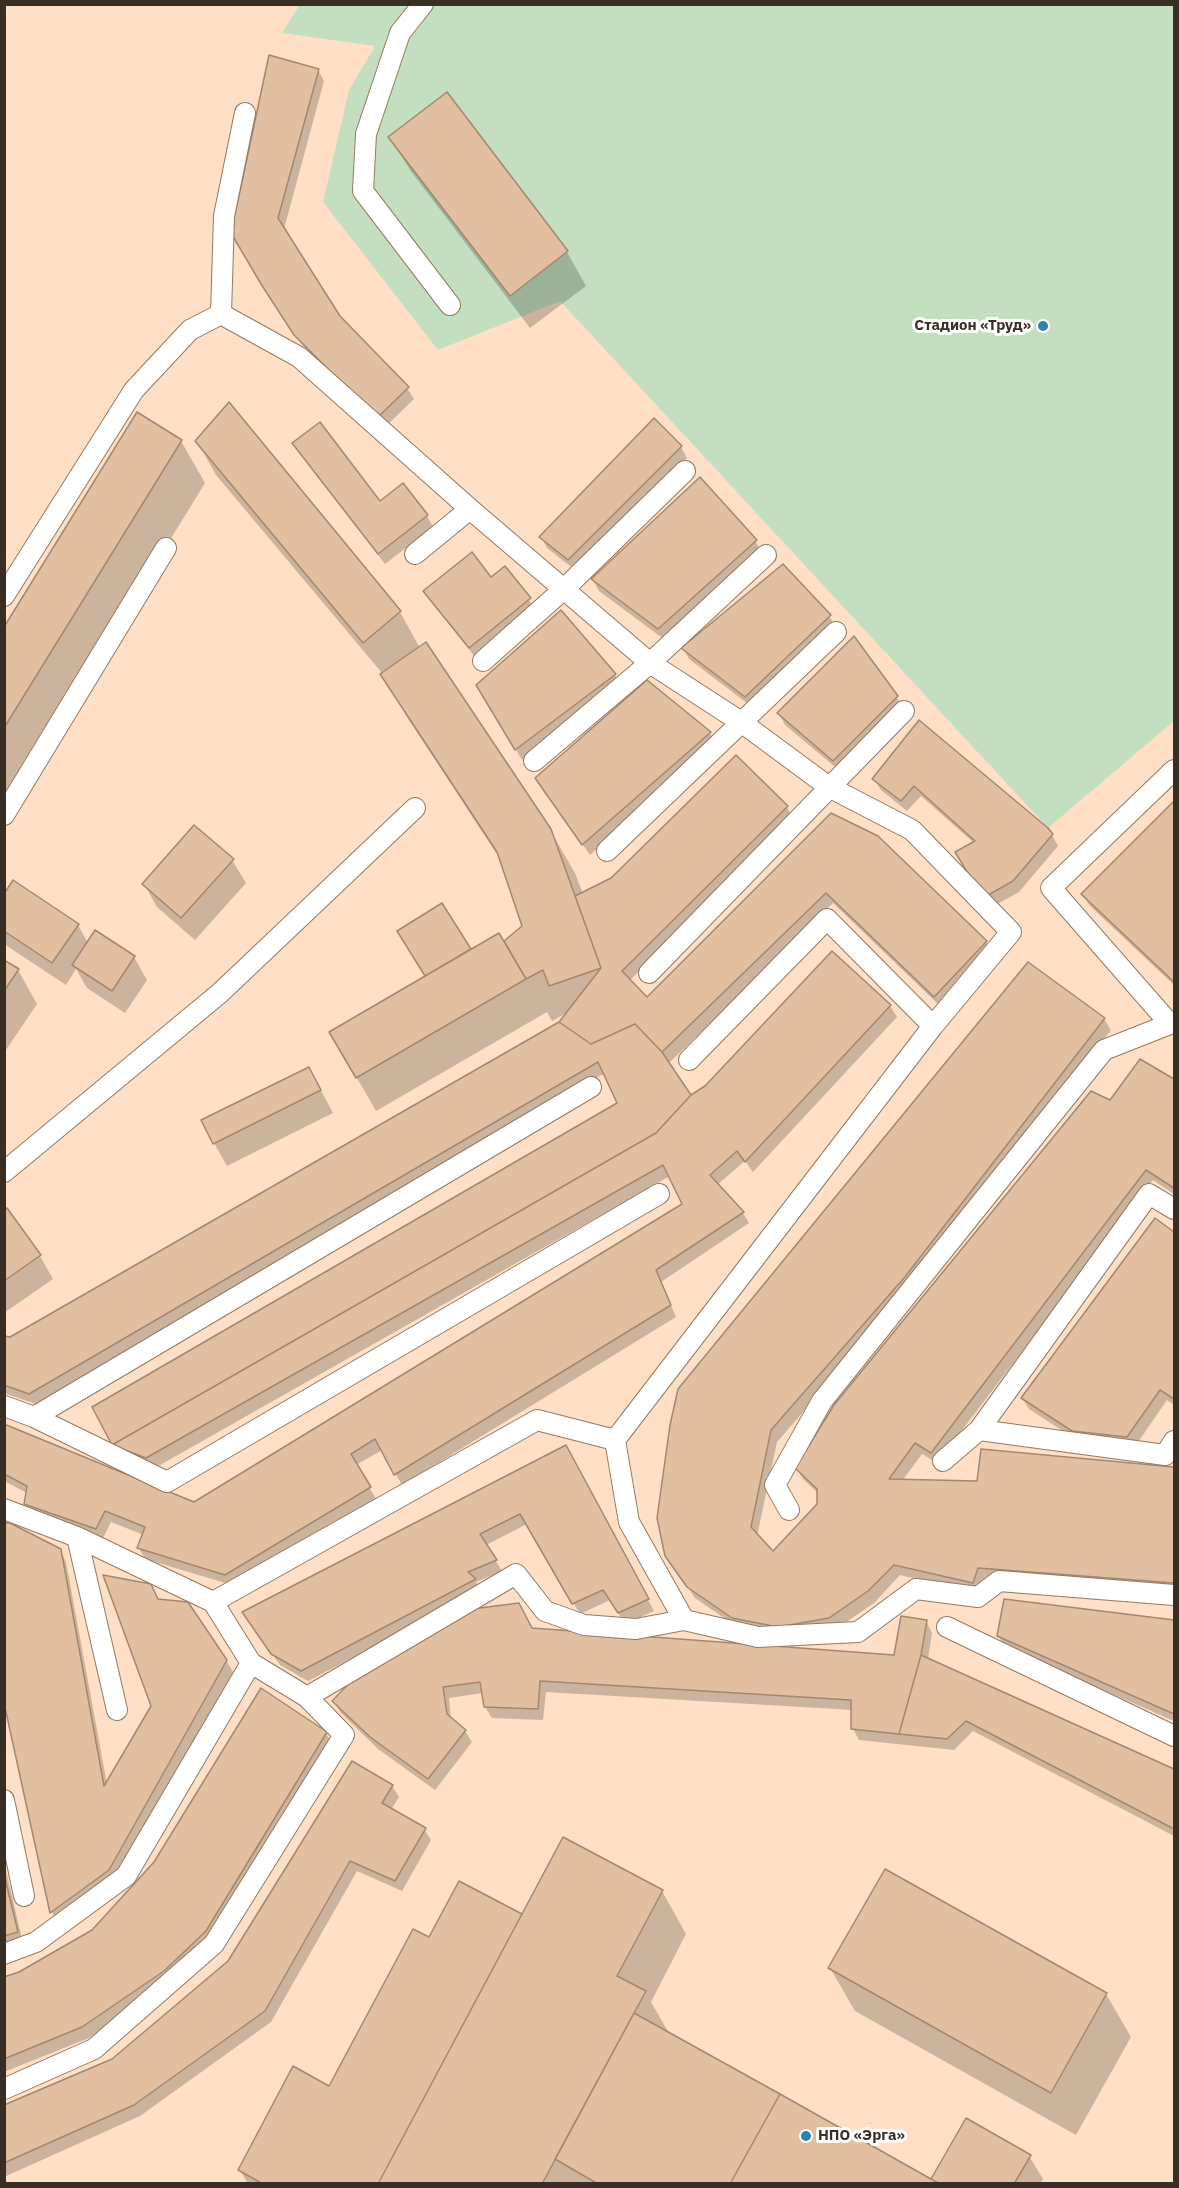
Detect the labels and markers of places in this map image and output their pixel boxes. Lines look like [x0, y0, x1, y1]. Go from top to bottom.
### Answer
place label: Стадион «Труд» [914, 317, 1031, 335]
marker: Стадион «Труд» [1036, 319, 1050, 333]
place label: НПО «Эрга» [818, 2127, 905, 2145]
marker: НПО «Эрга» [799, 2129, 813, 2143]

